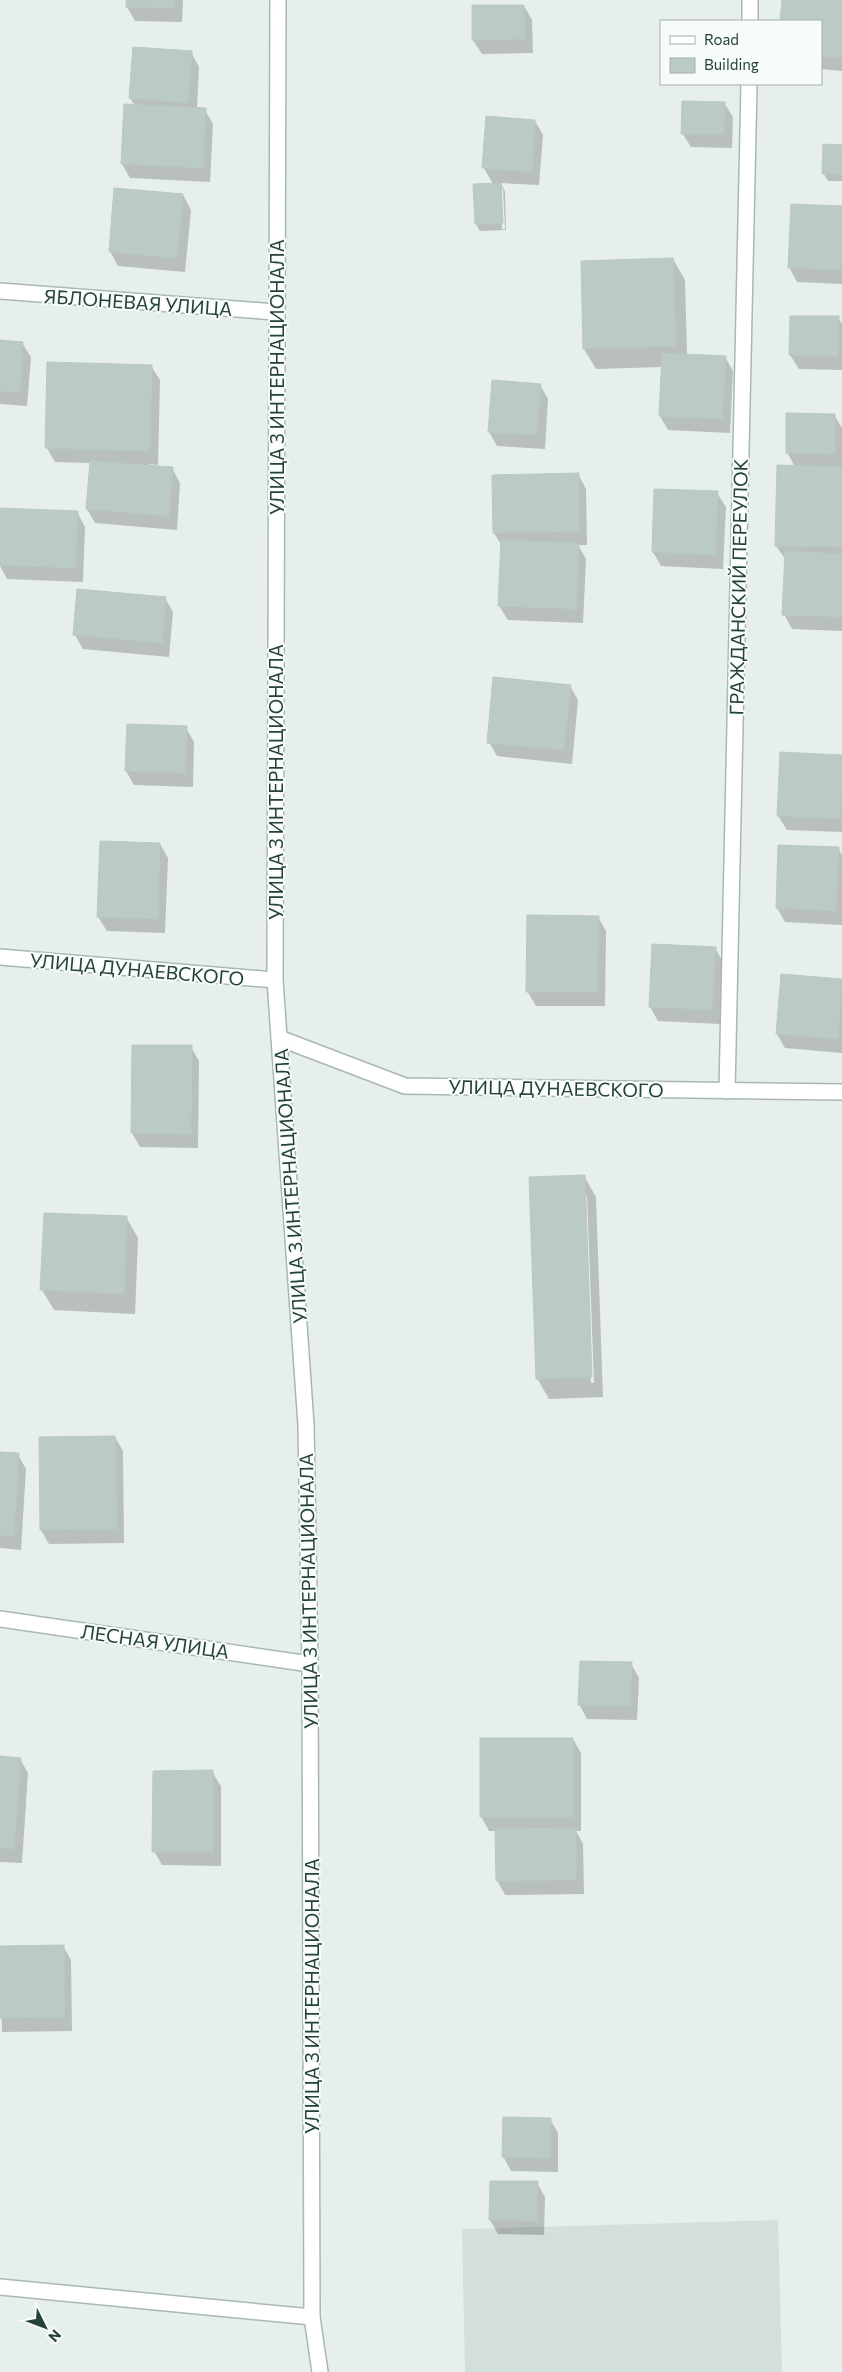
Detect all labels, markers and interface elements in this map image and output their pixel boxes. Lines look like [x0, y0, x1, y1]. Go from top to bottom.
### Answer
legend [660, 20, 822, 85]
text: Road [704, 30, 739, 48]
text: Building [704, 55, 759, 73]
street label: УЛИЦА 3 ИНТЕРНАЦИОНАЛА [265, 239, 288, 515]
street label: ЯБЛОНЕВАЯ УЛИЦА [43, 284, 233, 320]
street label: ГРАЖДАНСКИЙ ПЕРЕУЛОК [724, 458, 752, 716]
street label: УЛИЦА 3 ИНТЕРНАЦИОНАЛА [264, 644, 287, 920]
street label: УЛИЦА ДУНАЕВСКОГО [29, 948, 245, 990]
street label: УЛИЦА 3 ИНТЕРНАЦИОНАЛА [269, 1048, 311, 1324]
street label: УЛИЦА ДУНАЕВСКОГО [448, 1075, 664, 1101]
street label: УЛИЦА 3 ИНТЕРНАЦИОНАЛА [294, 1453, 322, 1729]
street label: ЛЕСНАЯ УЛИЦА [79, 1619, 231, 1663]
street label: УЛИЦА 3 ИНТЕРНАЦИОНАЛА [300, 1858, 323, 2134]
north arrow [20, 2302, 70, 2352]
text: N [45, 2326, 65, 2346]

